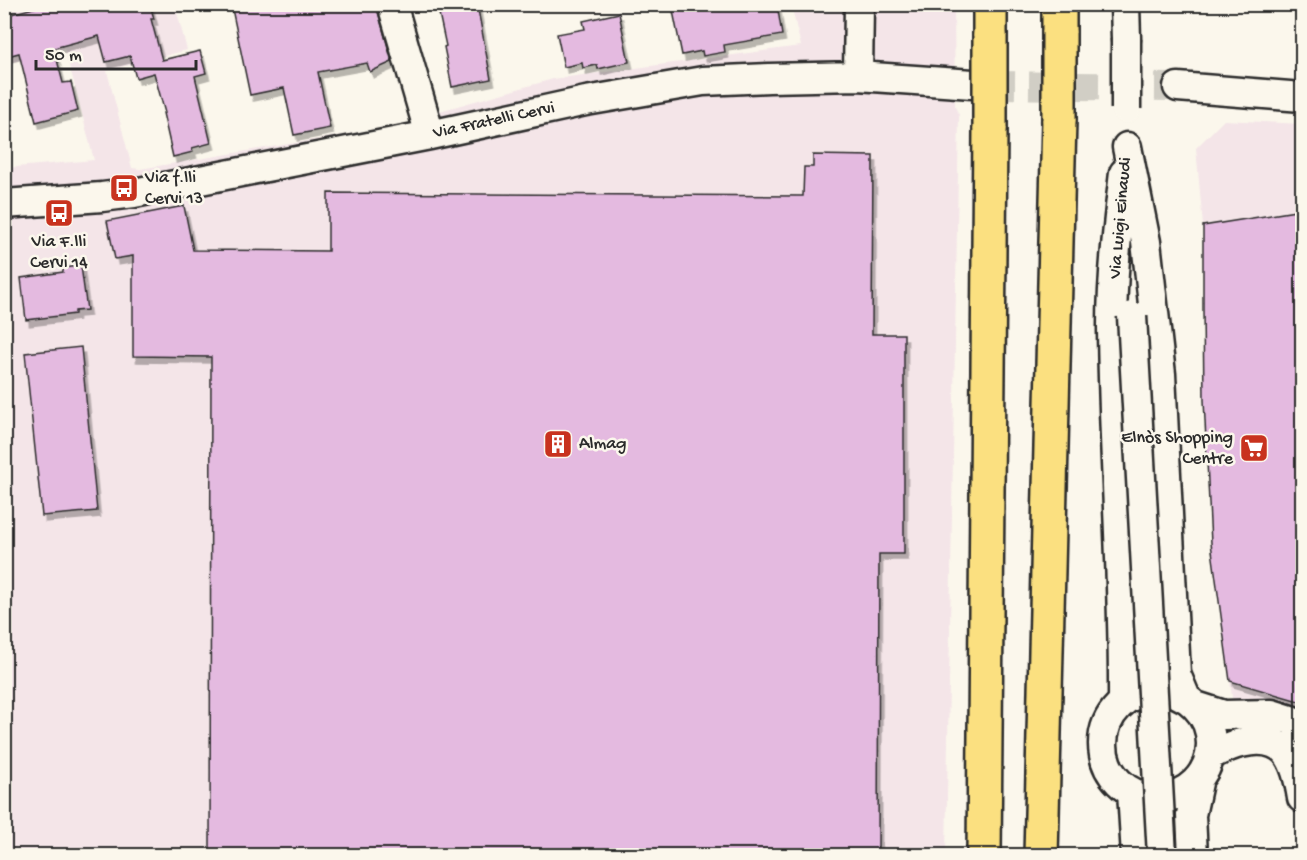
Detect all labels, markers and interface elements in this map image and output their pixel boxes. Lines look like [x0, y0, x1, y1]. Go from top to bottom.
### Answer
scale bar [36, 33, 196, 71]
text: 50 m [45, 46, 82, 67]
street label: Via Fratelli Cervi [430, 98, 557, 144]
street label: Via Luigi Einaudi [1105, 156, 1137, 281]
place label: Via f.lli Cervi 13 [144, 168, 203, 210]
bus stop icon: Via f.lli Cervi 13 [108, 172, 140, 204]
bus stop icon: Via F.lli Cervi 14 [43, 197, 75, 229]
place label: Via F.lli Cervi 14 [30, 232, 88, 274]
building icon: Almag [542, 428, 574, 460]
place label: Elnòs Shopping Centre [1121, 428, 1234, 470]
supermarket icon: Elnòs Shopping Centre [1238, 432, 1270, 464]
place label: Almag [579, 434, 627, 455]

